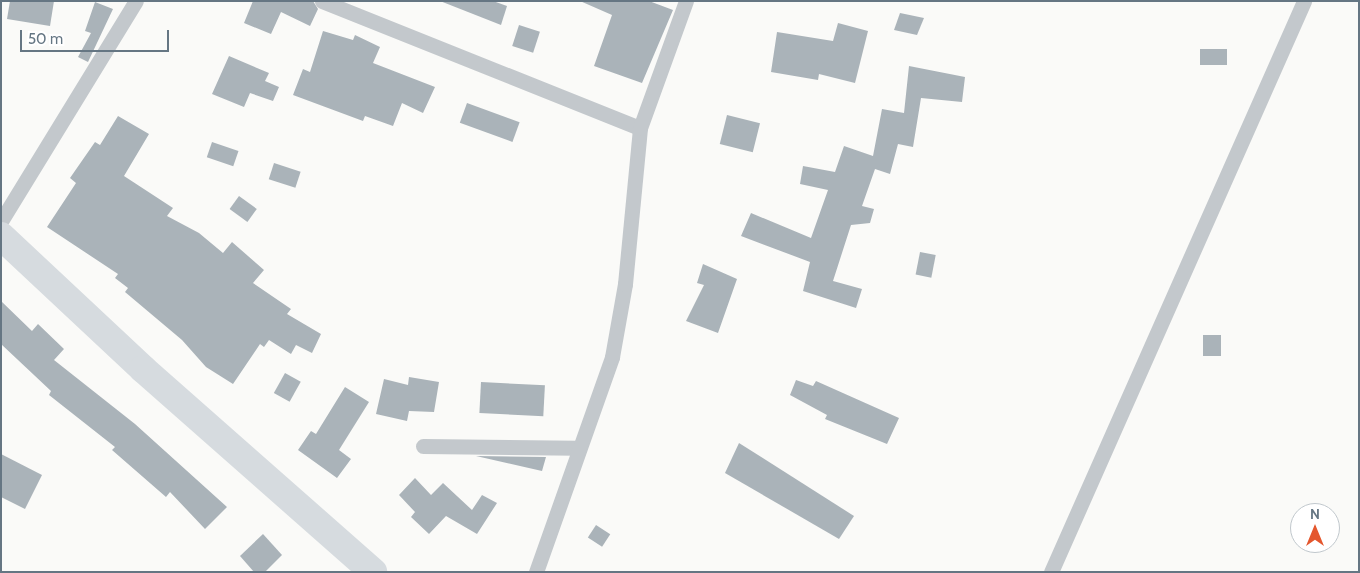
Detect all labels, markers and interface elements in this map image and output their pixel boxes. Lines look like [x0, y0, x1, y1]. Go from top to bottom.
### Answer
scale bar [22, 20, 171, 52]
text: 50 m [28, 30, 63, 48]
north arrow [1290, 503, 1340, 553]
text: N [1310, 505, 1320, 523]

